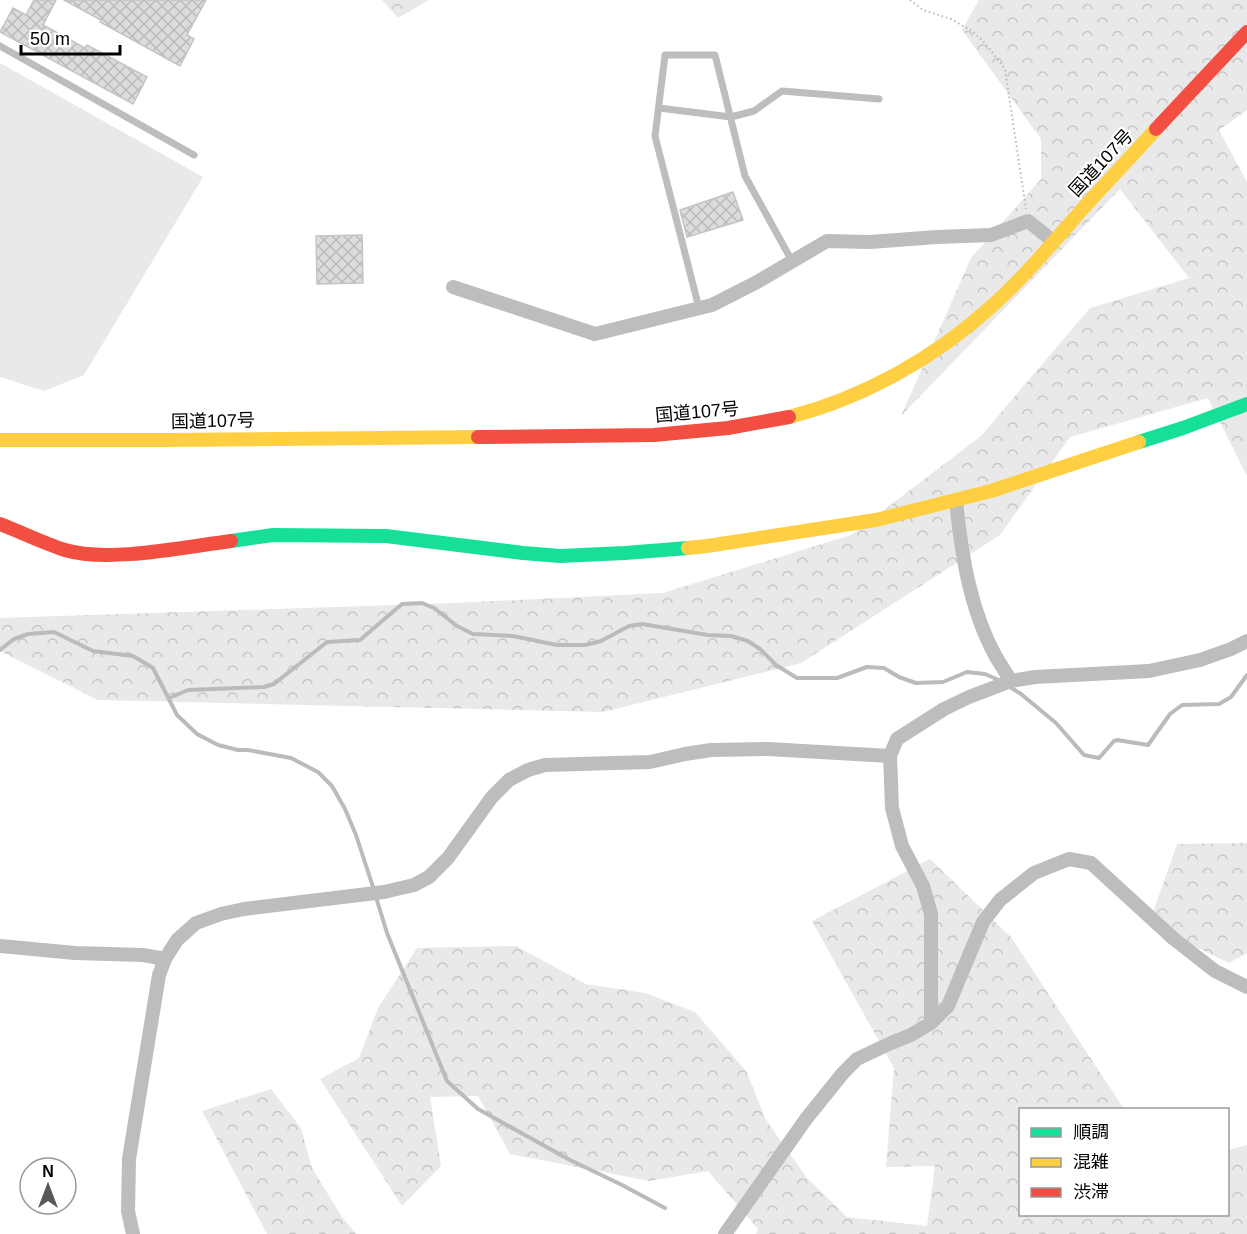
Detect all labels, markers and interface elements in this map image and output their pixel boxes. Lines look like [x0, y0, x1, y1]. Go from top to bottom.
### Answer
scale bar [21, 18, 120, 56]
text: 50 m [30, 29, 70, 49]
street label: 国道107号 [1065, 125, 1137, 201]
street label: 国道107号 [654, 398, 740, 426]
street label: 国道107号 [171, 410, 255, 432]
legend [1019, 1108, 1229, 1216]
text: 順調 [1073, 1122, 1109, 1142]
text: 混雑 [1073, 1152, 1109, 1172]
north arrow [18, 1156, 78, 1216]
text: N [42, 1163, 54, 1180]
text: 渋滞 [1073, 1182, 1109, 1202]

